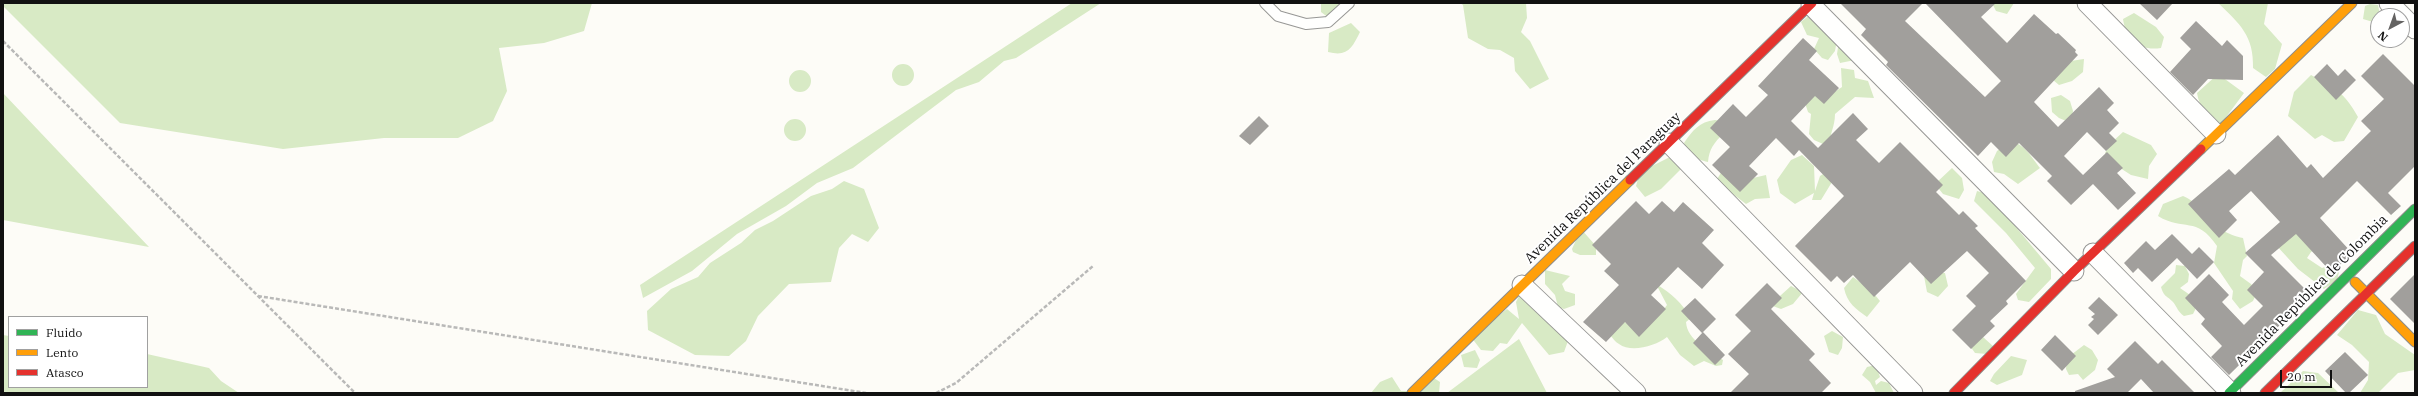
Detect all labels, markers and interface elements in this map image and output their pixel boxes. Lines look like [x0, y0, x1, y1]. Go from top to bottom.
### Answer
north arrow [2370, 8, 2410, 48]
text: N [2375, 28, 2391, 44]
street label: Avenida República del Paraguay [1521, 109, 1685, 267]
street label: Avenida República de Colombia [2233, 212, 2391, 370]
legend [8, 316, 148, 388]
text: Fluido [46, 325, 82, 340]
text: Lento [46, 345, 78, 360]
scale bar [2282, 362, 2334, 388]
text: Atasco [46, 365, 84, 380]
text: 20 m [2287, 369, 2316, 384]

